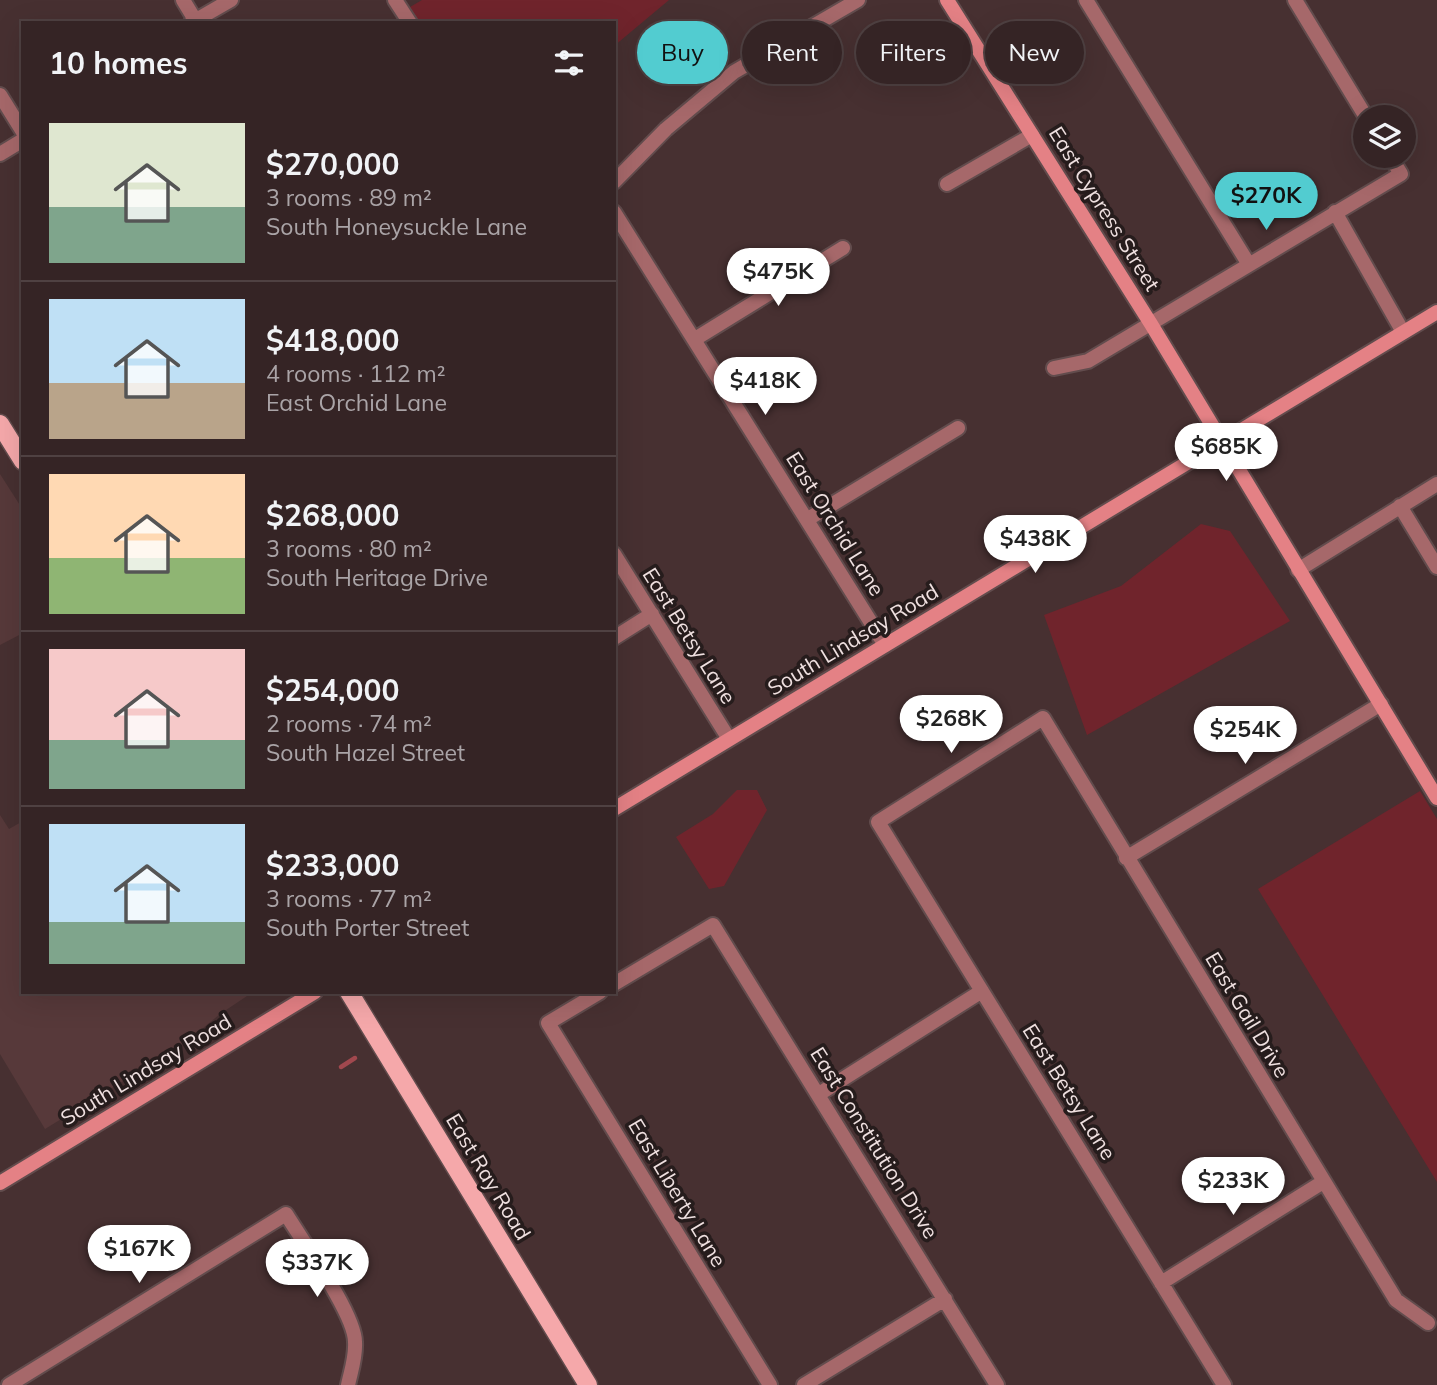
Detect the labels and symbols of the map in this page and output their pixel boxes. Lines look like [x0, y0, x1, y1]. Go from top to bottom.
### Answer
street label: East Cypress Street [1044, 121, 1166, 295]
pin: $270K [1217, 173, 1315, 232]
pin: $475K [729, 248, 827, 308]
pin: $418K [716, 358, 814, 417]
pin: $685K [1177, 424, 1275, 483]
street label: East Orchid Lane [781, 447, 891, 600]
pin: $438K [986, 516, 1084, 575]
street label: East Betsy Lane [638, 563, 742, 708]
street label: South Lindsay Road [762, 578, 943, 700]
pin: $268K [902, 696, 1000, 755]
pin: $254K [1196, 706, 1294, 766]
street label: East Gail Drive [1200, 947, 1296, 1082]
street label: South Lindsay Road [55, 1008, 236, 1130]
street label: East Betsy Lane [1018, 1019, 1122, 1164]
street label: East Constitution Drive [805, 1042, 944, 1243]
street label: East Ray Road [441, 1108, 537, 1244]
street label: East Liberty Lane [623, 1114, 732, 1271]
pin: $233K [1184, 1158, 1282, 1217]
pin: $167K [90, 1226, 188, 1285]
pin: $337K [268, 1240, 366, 1299]

